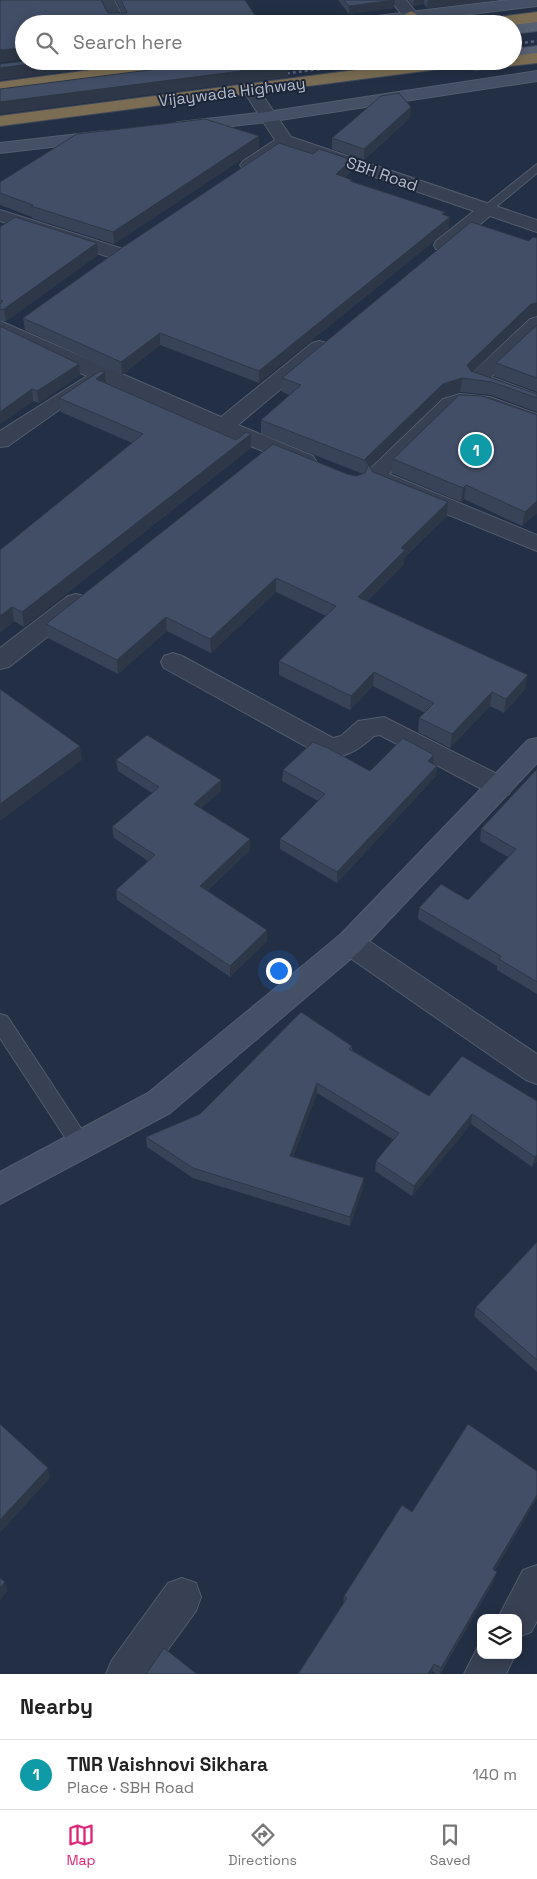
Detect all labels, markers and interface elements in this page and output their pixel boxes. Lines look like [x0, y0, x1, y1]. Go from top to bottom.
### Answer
search box [15, 15, 522, 70]
icon: search [33, 29, 61, 57]
text: Search here [73, 30, 183, 55]
street label: Vijaywada Highway [157, 73, 307, 111]
street label: SBH Road [344, 152, 420, 196]
pin: 1 [460, 431, 492, 469]
your location [266, 958, 292, 984]
map controls [477, 1614, 522, 1659]
button: layers [477, 1614, 522, 1659]
text: Nearby [20, 1693, 93, 1720]
text: TNR Vaishnovi Sikhara [67, 1752, 268, 1777]
text: 1 [32, 1764, 40, 1785]
text: 140 m [472, 1764, 517, 1785]
text: Place · SBH Road [67, 1777, 194, 1798]
tab: Map [66, 1821, 96, 1869]
tab: Directions [228, 1821, 297, 1869]
tab: Saved [430, 1821, 471, 1869]

